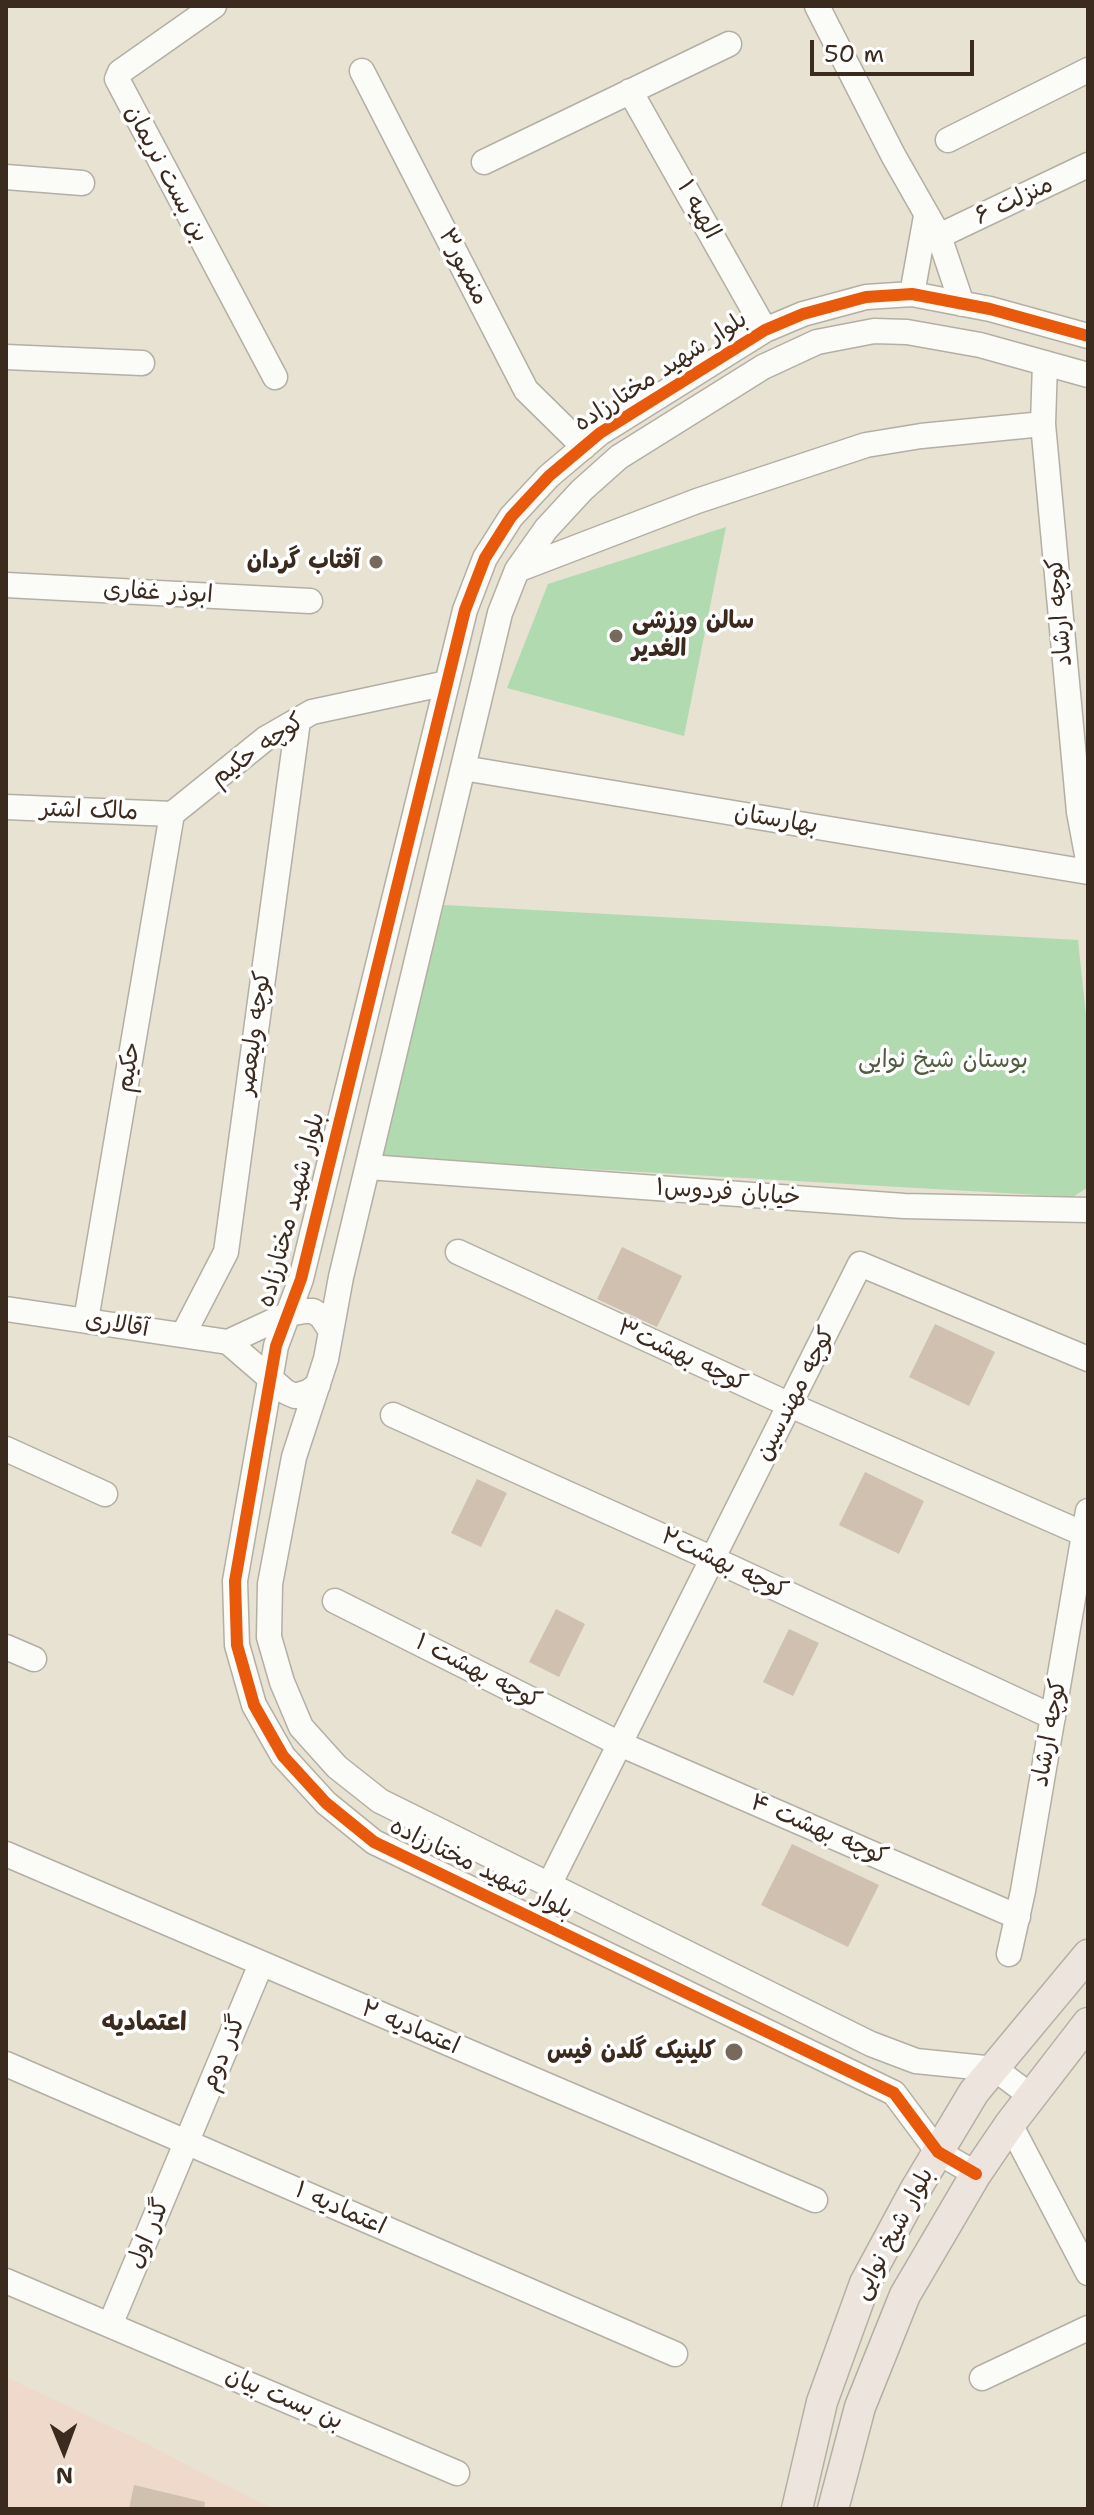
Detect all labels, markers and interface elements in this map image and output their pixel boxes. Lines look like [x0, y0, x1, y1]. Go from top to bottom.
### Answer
scale bar [814, 24, 978, 74]
text: 50 m [824, 38, 884, 70]
street label: بن بست نریمان [118, 101, 214, 247]
street label: منزلت ۶ [970, 170, 1058, 232]
street label: الهیه ۱ [670, 175, 726, 245]
street label: منصور۳ [432, 224, 494, 310]
street label: بلوار شهید مختارزاده [569, 305, 753, 439]
place label: آفتاب گردان [247, 548, 360, 576]
marker: آفتاب گردان [367, 553, 385, 571]
street label: کوچه ارشاد [1041, 557, 1079, 667]
street label: ابوذر غفاری [102, 576, 214, 610]
place label: سالن ورزشی الغدیر [632, 608, 754, 664]
marker: سالن ورزشی الغدیر [607, 627, 625, 645]
street label: کوچه حکیم [206, 707, 310, 793]
street label: مالک اشتر [39, 795, 139, 827]
street label: بهارستان [732, 799, 820, 841]
street label: کوچه ولیعصر [232, 969, 278, 1097]
street label: حکیم [110, 1040, 148, 1094]
park label: بوستان شیخ نوایی [858, 1047, 1028, 1075]
street label: بلوار شهید مختارزاده [252, 1109, 332, 1311]
street label: خیابان فردوس۱ [655, 1174, 801, 1212]
street label: آقالاری [83, 1306, 151, 1344]
street label: کوچه بهشت۳ [612, 1313, 752, 1399]
street label: کوچه مهندسین [750, 1322, 842, 1466]
street label: کوچه بهشت۲ [656, 1522, 792, 1606]
street label: کوچه بهشت ۱ [410, 1628, 546, 1716]
street label: کوچه ارشاد [1026, 1677, 1074, 1789]
street label: کوچه بهشت ۴ [746, 1788, 892, 1872]
street label: بلوار شهید مختارزاده [385, 1812, 577, 1926]
street label: اعتمادیه ۲ [357, 1994, 463, 2062]
district label: اعتمادیه [101, 2007, 187, 2039]
street label: گذر دوم [195, 2011, 253, 2095]
place label: کلینیک گلدن فیس [547, 2038, 716, 2066]
marker: کلینیک گلدن فیس [723, 2041, 745, 2063]
street label: بلوار شیخ نوایی [847, 2163, 941, 2305]
street label: اعتمادیه ۱ [290, 2176, 390, 2242]
street label: گذر اول [122, 2195, 176, 2273]
street label: بن بست بیان [221, 2361, 347, 2437]
north arrow [24, 2411, 104, 2491]
text: N [55, 2461, 73, 2490]

